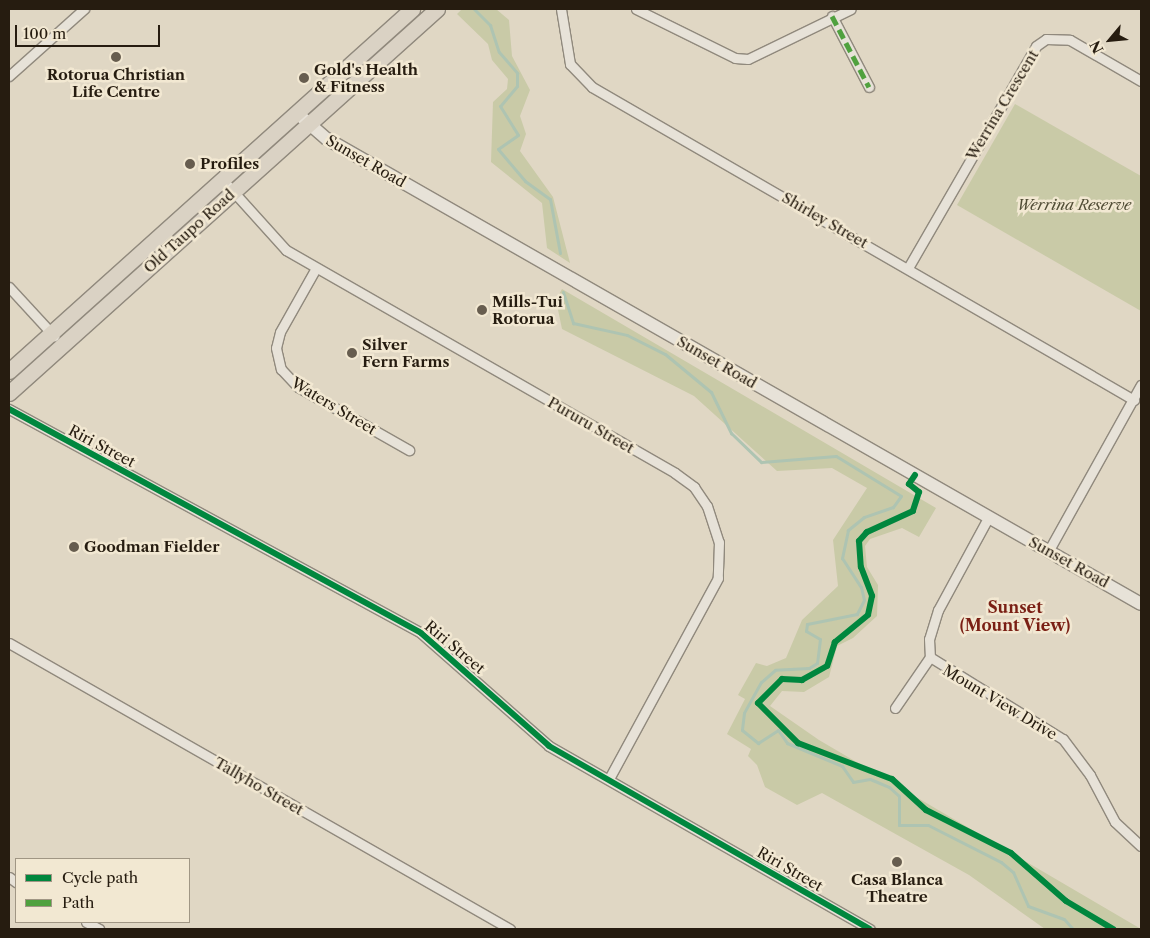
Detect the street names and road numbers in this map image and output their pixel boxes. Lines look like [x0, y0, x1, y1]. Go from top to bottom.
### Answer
street label: Werrina Crescent [962, 47, 1042, 163]
street label: Sunset Road [323, 131, 409, 191]
street label: Old Taupo Road [140, 185, 238, 277]
street label: Shirley Street [779, 188, 871, 252]
street label: Sunset Road [674, 332, 760, 392]
street label: Waters Street [288, 374, 380, 438]
street label: Pururu Street [545, 393, 637, 457]
street label: Riri Street [66, 421, 138, 471]
street label: Sunset Road [1026, 533, 1112, 591]
street label: Riri Street [421, 617, 489, 677]
street label: Mount View Drive [939, 661, 1061, 743]
street label: Tallyho Street [211, 753, 307, 819]
street label: Riri Street [754, 843, 826, 895]

